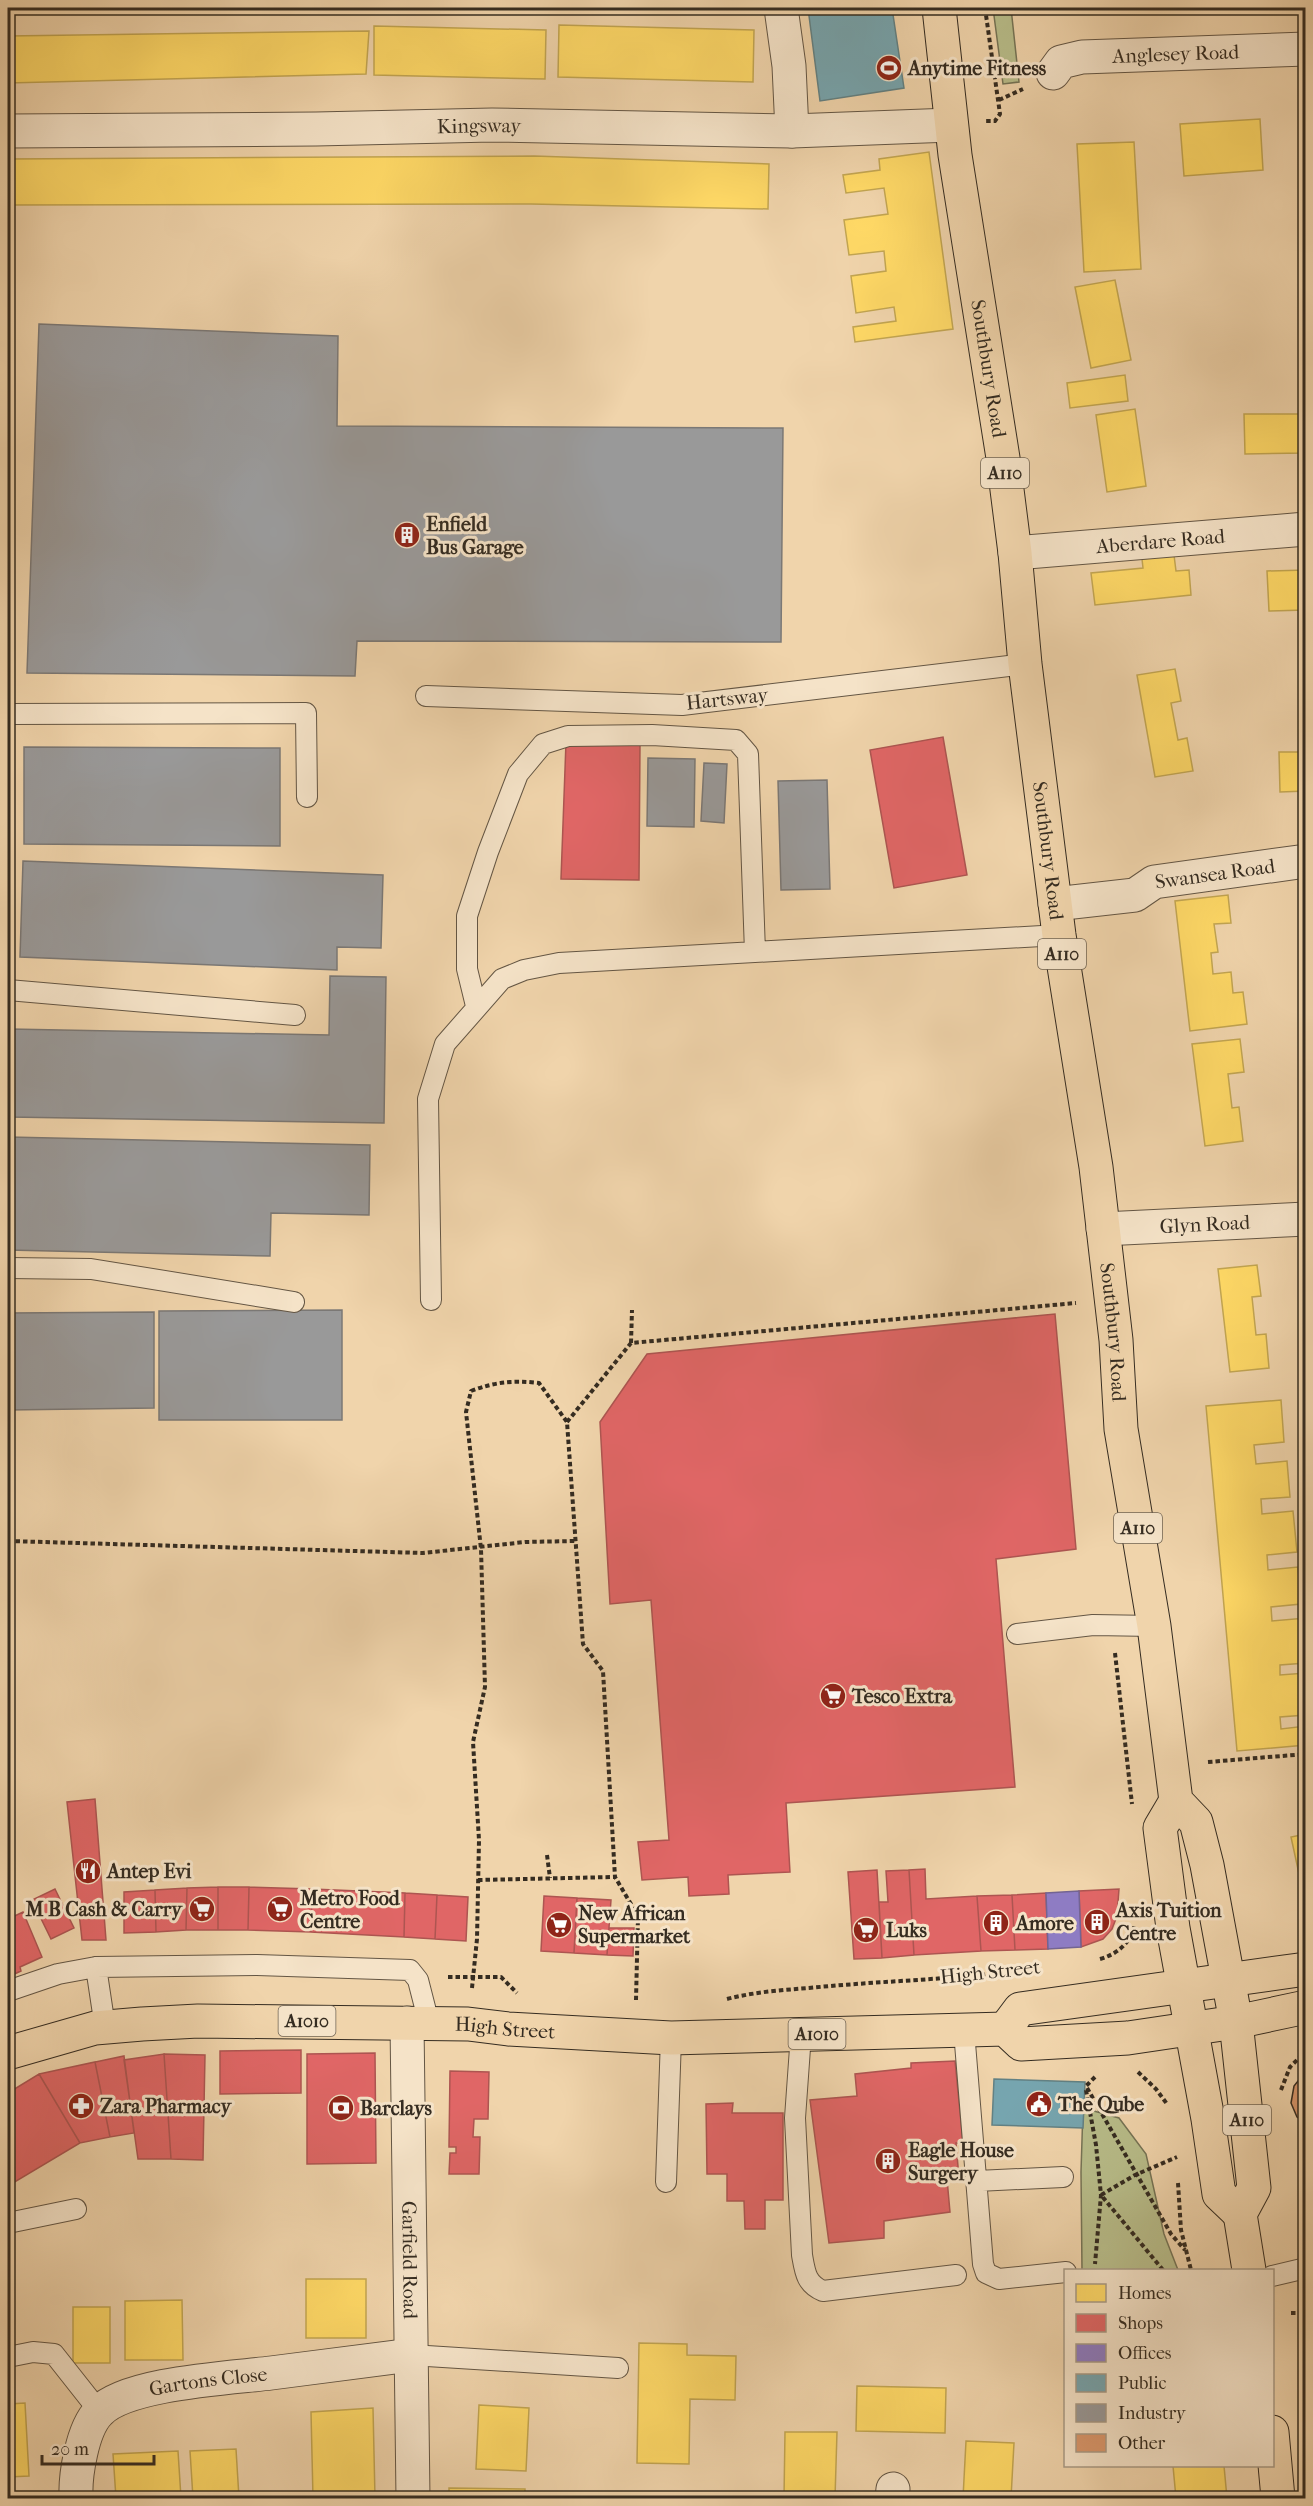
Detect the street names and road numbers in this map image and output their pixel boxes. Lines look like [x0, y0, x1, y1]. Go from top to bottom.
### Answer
street label: Anglesey Road [1111, 40, 1241, 67]
street label: Kingsway [436, 113, 523, 138]
street label: Southbury Road [967, 298, 1011, 440]
road number: A110 [981, 458, 1029, 488]
street label: Aberdare Road [1094, 524, 1227, 558]
street label: Hartsway [685, 683, 771, 715]
street label: Southbury Road [1028, 780, 1069, 922]
street label: Swansea Road [1153, 854, 1277, 893]
road number: A110 [1038, 939, 1086, 969]
street label: Glyn Road [1159, 1210, 1252, 1238]
street label: Southbury Road [1096, 1261, 1131, 1403]
road number: A110 [1114, 1513, 1162, 1543]
street label: High Street [939, 1955, 1041, 1989]
road number: A1010 [278, 2006, 336, 2036]
street label: High Street [455, 2012, 556, 2043]
road number: A1010 [788, 2019, 846, 2049]
road number: A110 [1223, 2105, 1271, 2135]
street label: Garfield Road [398, 2201, 422, 2320]
street label: Gartons Close [147, 2362, 268, 2401]

